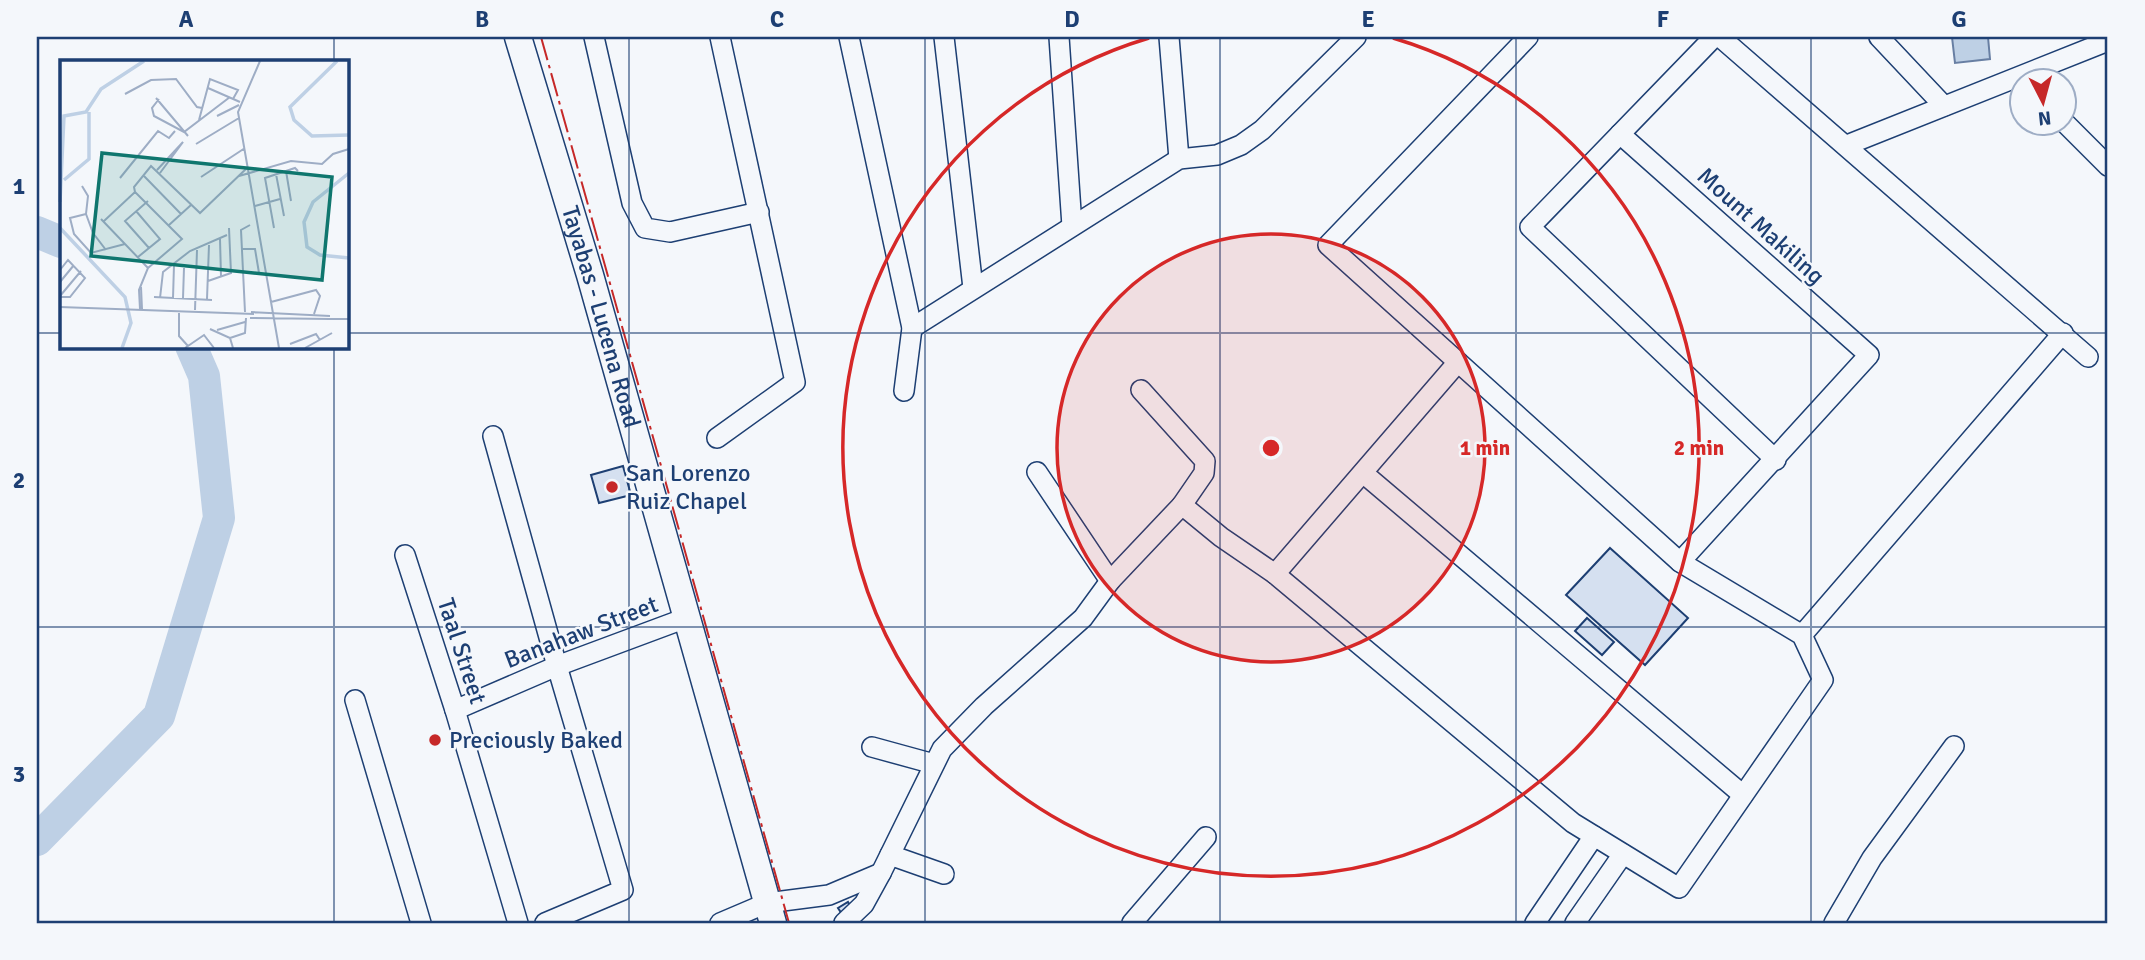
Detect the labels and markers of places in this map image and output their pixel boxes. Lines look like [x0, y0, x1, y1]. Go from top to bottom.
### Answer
centre of rings [1259, 436, 1283, 460]
place label: San Lorenzo Ruiz Chapel [626, 458, 751, 516]
marker: San Lorenzo Ruiz Chapel [604, 479, 620, 495]
place label: Preciously Baked [449, 725, 623, 755]
marker: Preciously Baked [427, 732, 443, 748]

